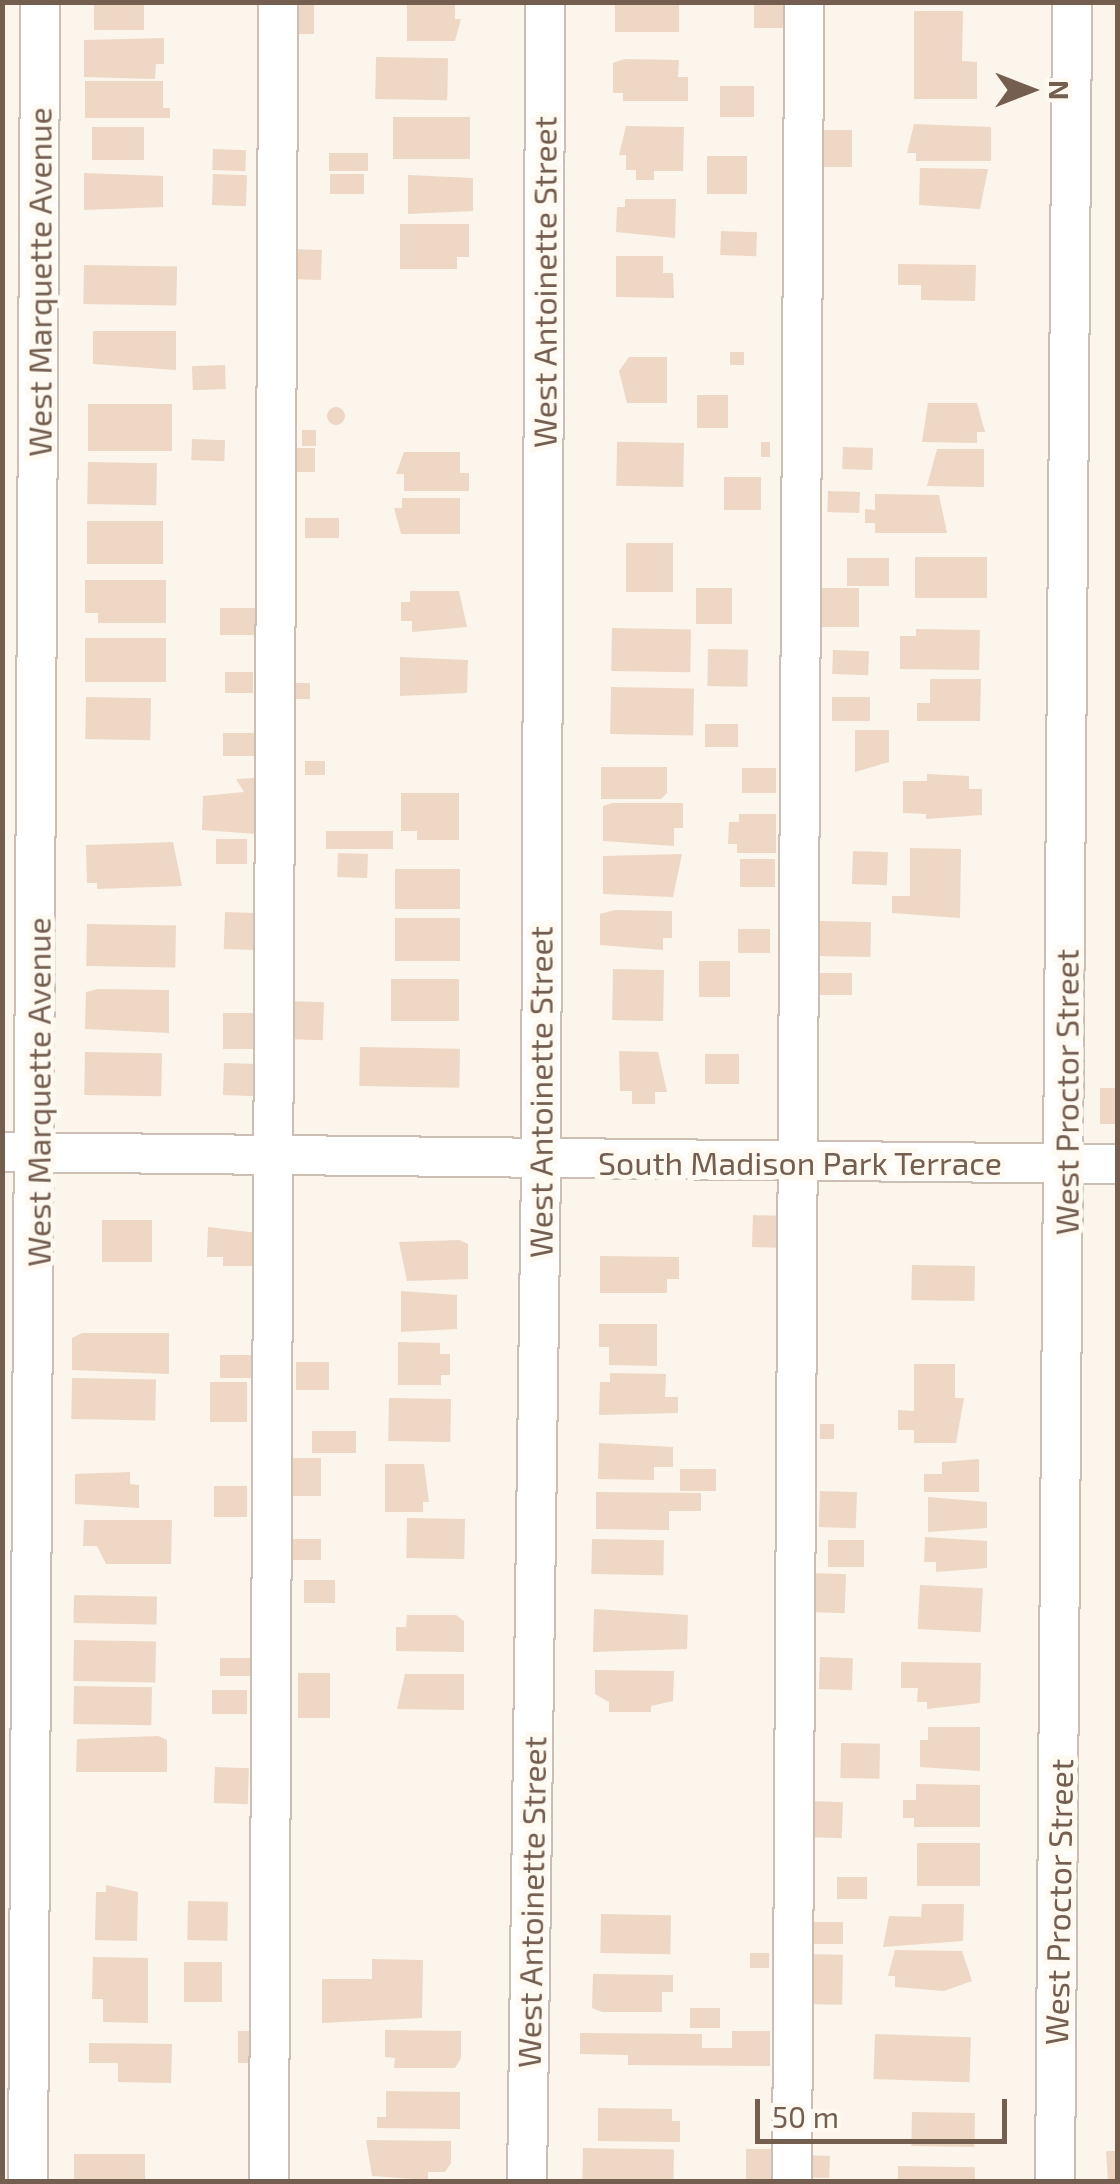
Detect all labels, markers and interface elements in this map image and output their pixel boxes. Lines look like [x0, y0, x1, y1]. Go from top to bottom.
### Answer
north arrow [980, 40, 1080, 140]
text: N [1043, 80, 1077, 100]
street label: West Marquette Avenue [20, 107, 58, 457]
street label: West Antoinette Street [525, 116, 563, 448]
street label: West Marquette Avenue [19, 917, 57, 1267]
street label: West Antoinette Street [521, 926, 559, 1258]
street label: West Proctor Street [1047, 949, 1085, 1235]
street label: South Madison Park Terrace [598, 1143, 1002, 1181]
street label: West Antoinette Street [509, 1735, 553, 2069]
street label: West Proctor Street [1036, 1758, 1080, 2046]
scale bar [760, 2079, 1012, 2141]
text: 50 m [772, 2098, 839, 2134]

